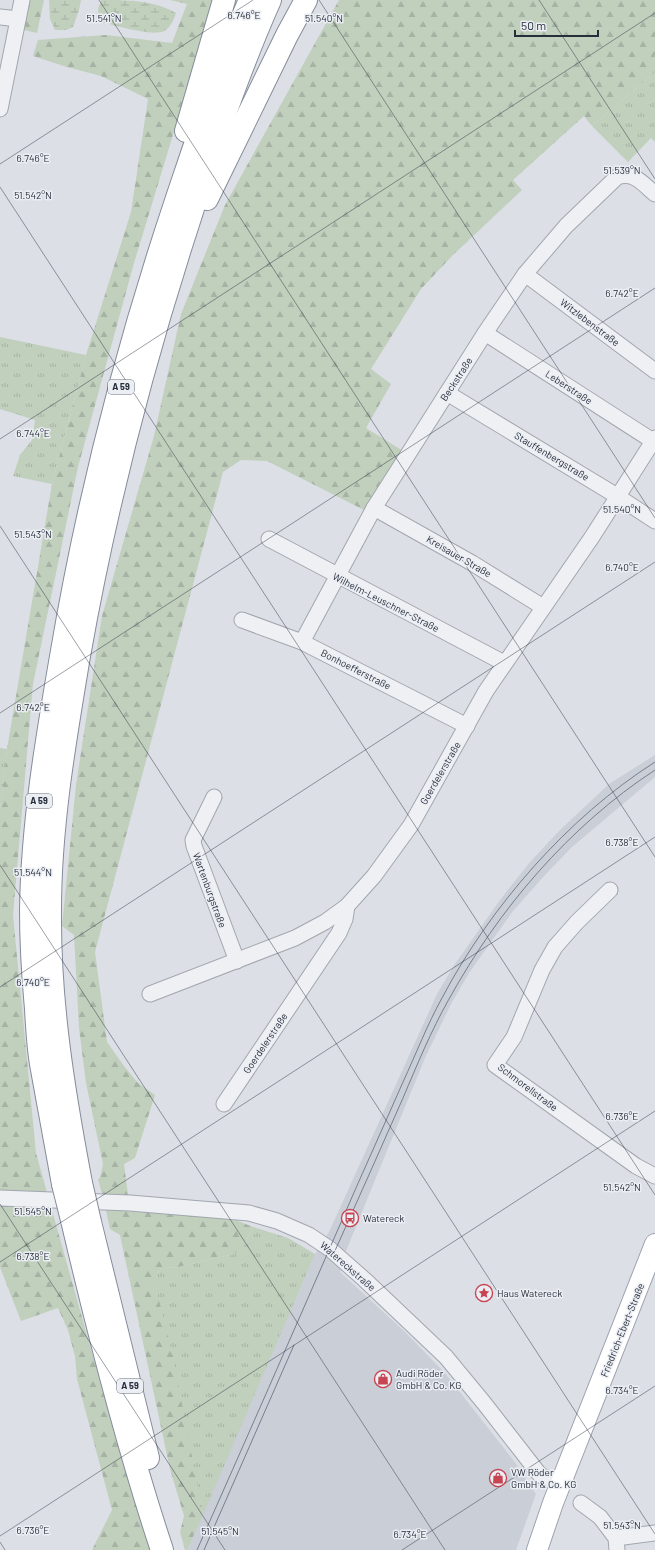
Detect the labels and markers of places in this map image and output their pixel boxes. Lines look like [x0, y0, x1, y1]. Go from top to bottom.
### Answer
bus stop icon: Watereck [340, 1208, 360, 1228]
place label: Watereck [363, 1212, 404, 1224]
place icon: Haus Watereck [474, 1283, 494, 1303]
place label: Haus Watereck [497, 1287, 562, 1299]
place label: Audi Röder GmbH & Co. KG [396, 1367, 461, 1391]
shop icon: Audi Röder GmbH & Co. KG [373, 1369, 393, 1389]
place label: VW Röder GmbH & Co. KG [511, 1466, 576, 1490]
shop icon: VW Röder GmbH & Co. KG [488, 1468, 508, 1488]

